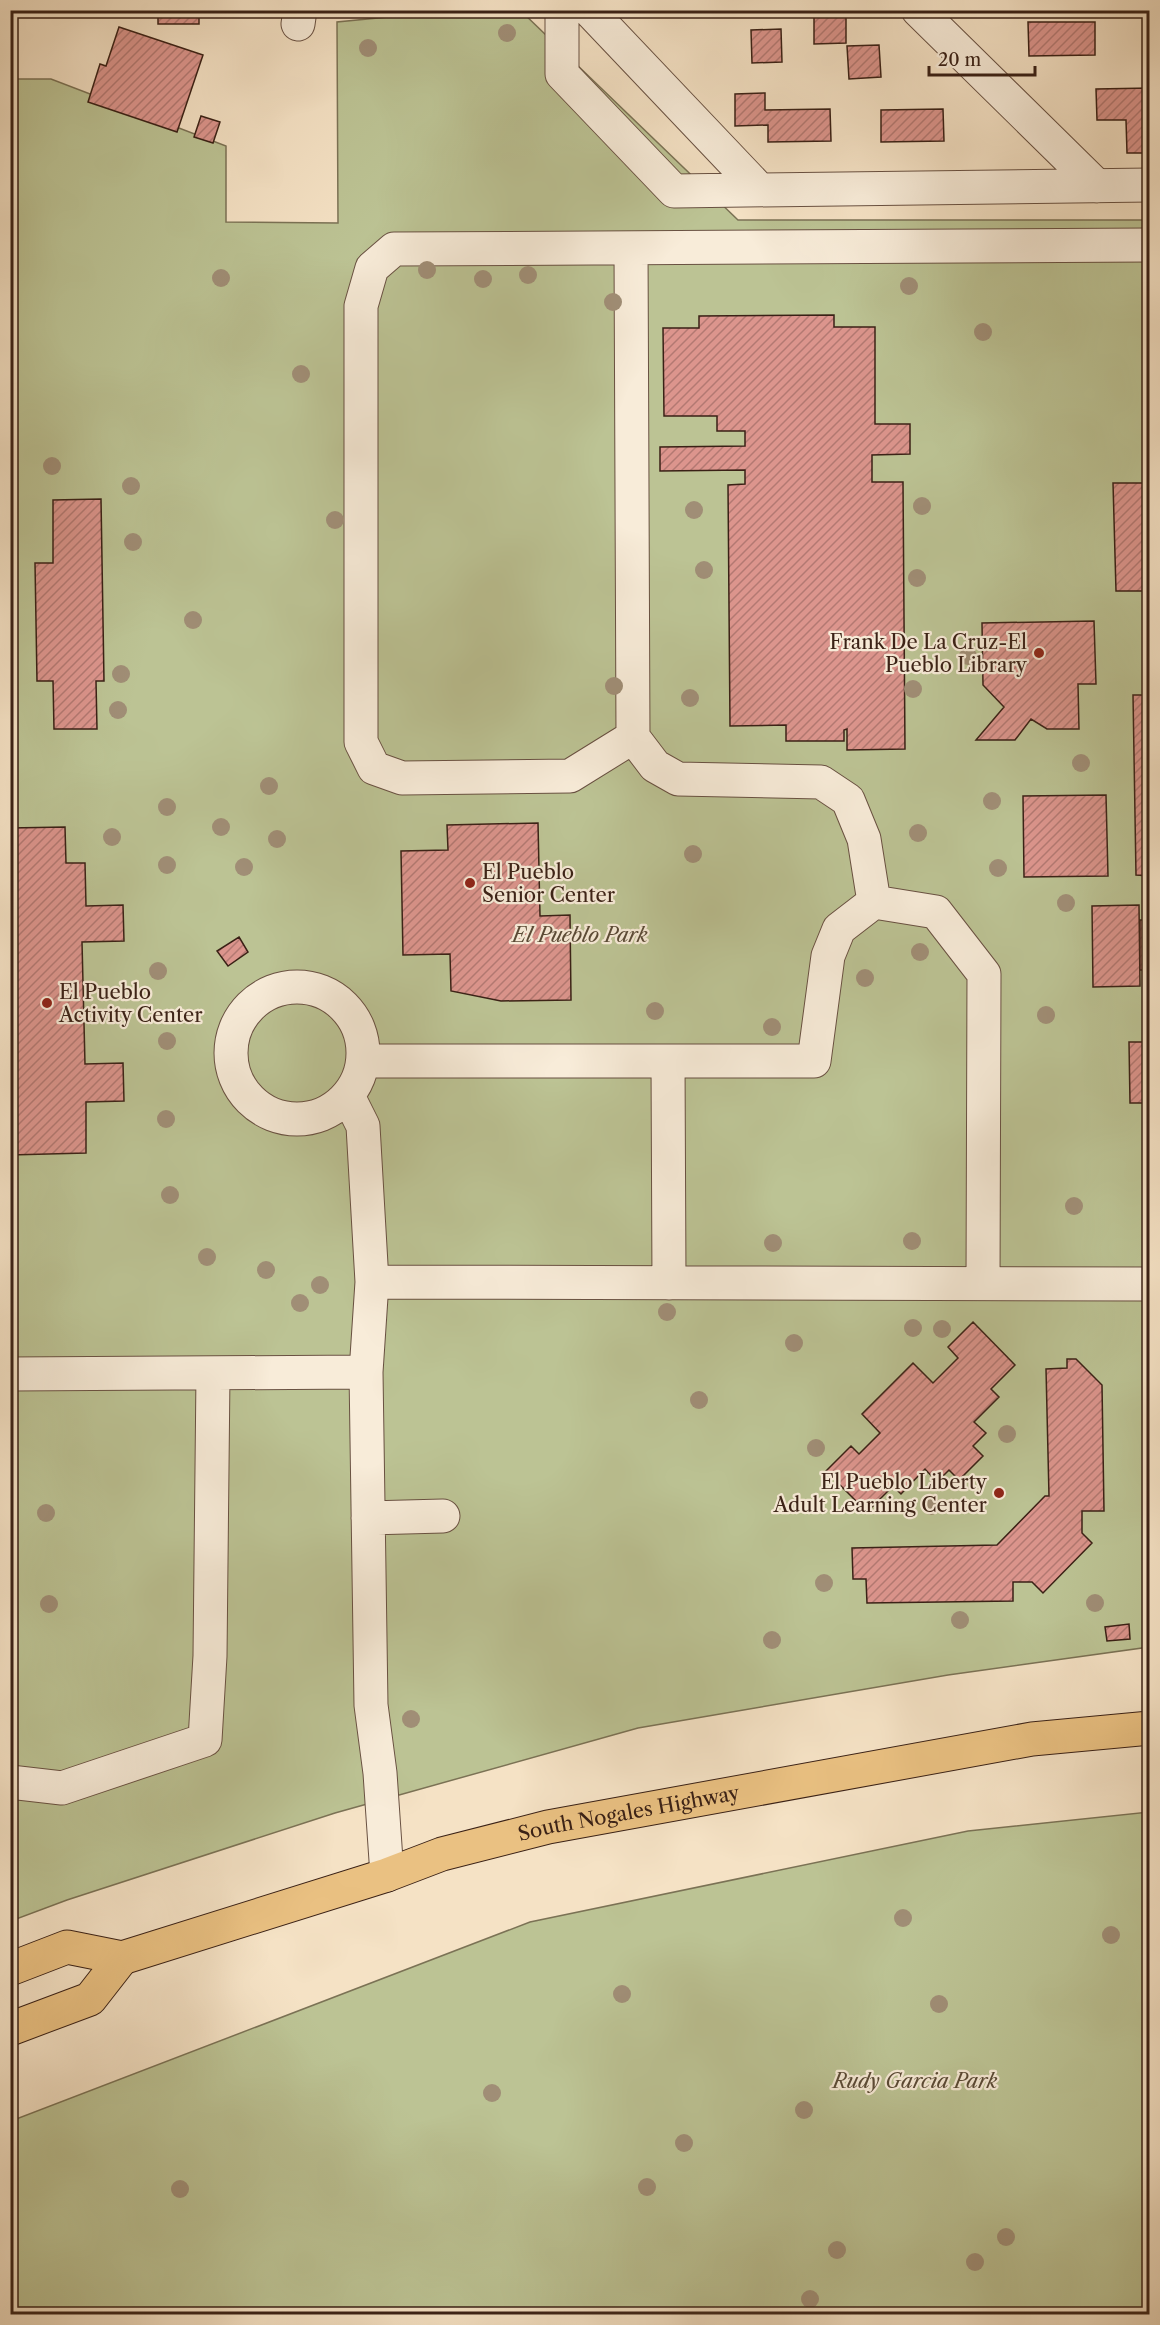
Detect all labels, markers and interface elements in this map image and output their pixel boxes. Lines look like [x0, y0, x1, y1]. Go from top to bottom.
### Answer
scale bar [929, 39, 1036, 77]
text: 20 m [938, 49, 982, 71]
place label: Frank De La Cruz-El Pueblo Library [830, 630, 1028, 677]
marker: Frank De La Cruz-El Pueblo Library [1032, 646, 1046, 660]
place label: El Pueblo Senior Center [482, 860, 616, 907]
marker: El Pueblo Senior Center [463, 876, 477, 890]
park label: El Pueblo Park [510, 923, 648, 947]
place label: El Pueblo Activity Center [58, 980, 203, 1027]
marker: El Pueblo Activity Center [40, 996, 54, 1010]
place label: El Pueblo Liberty Adult Learning Center [773, 1470, 988, 1517]
marker: El Pueblo Liberty Adult Learning Center [992, 1486, 1006, 1500]
street label: South Nogales Highway [515, 1780, 742, 1846]
park label: Rudy Garcia Park [831, 2069, 998, 2093]

